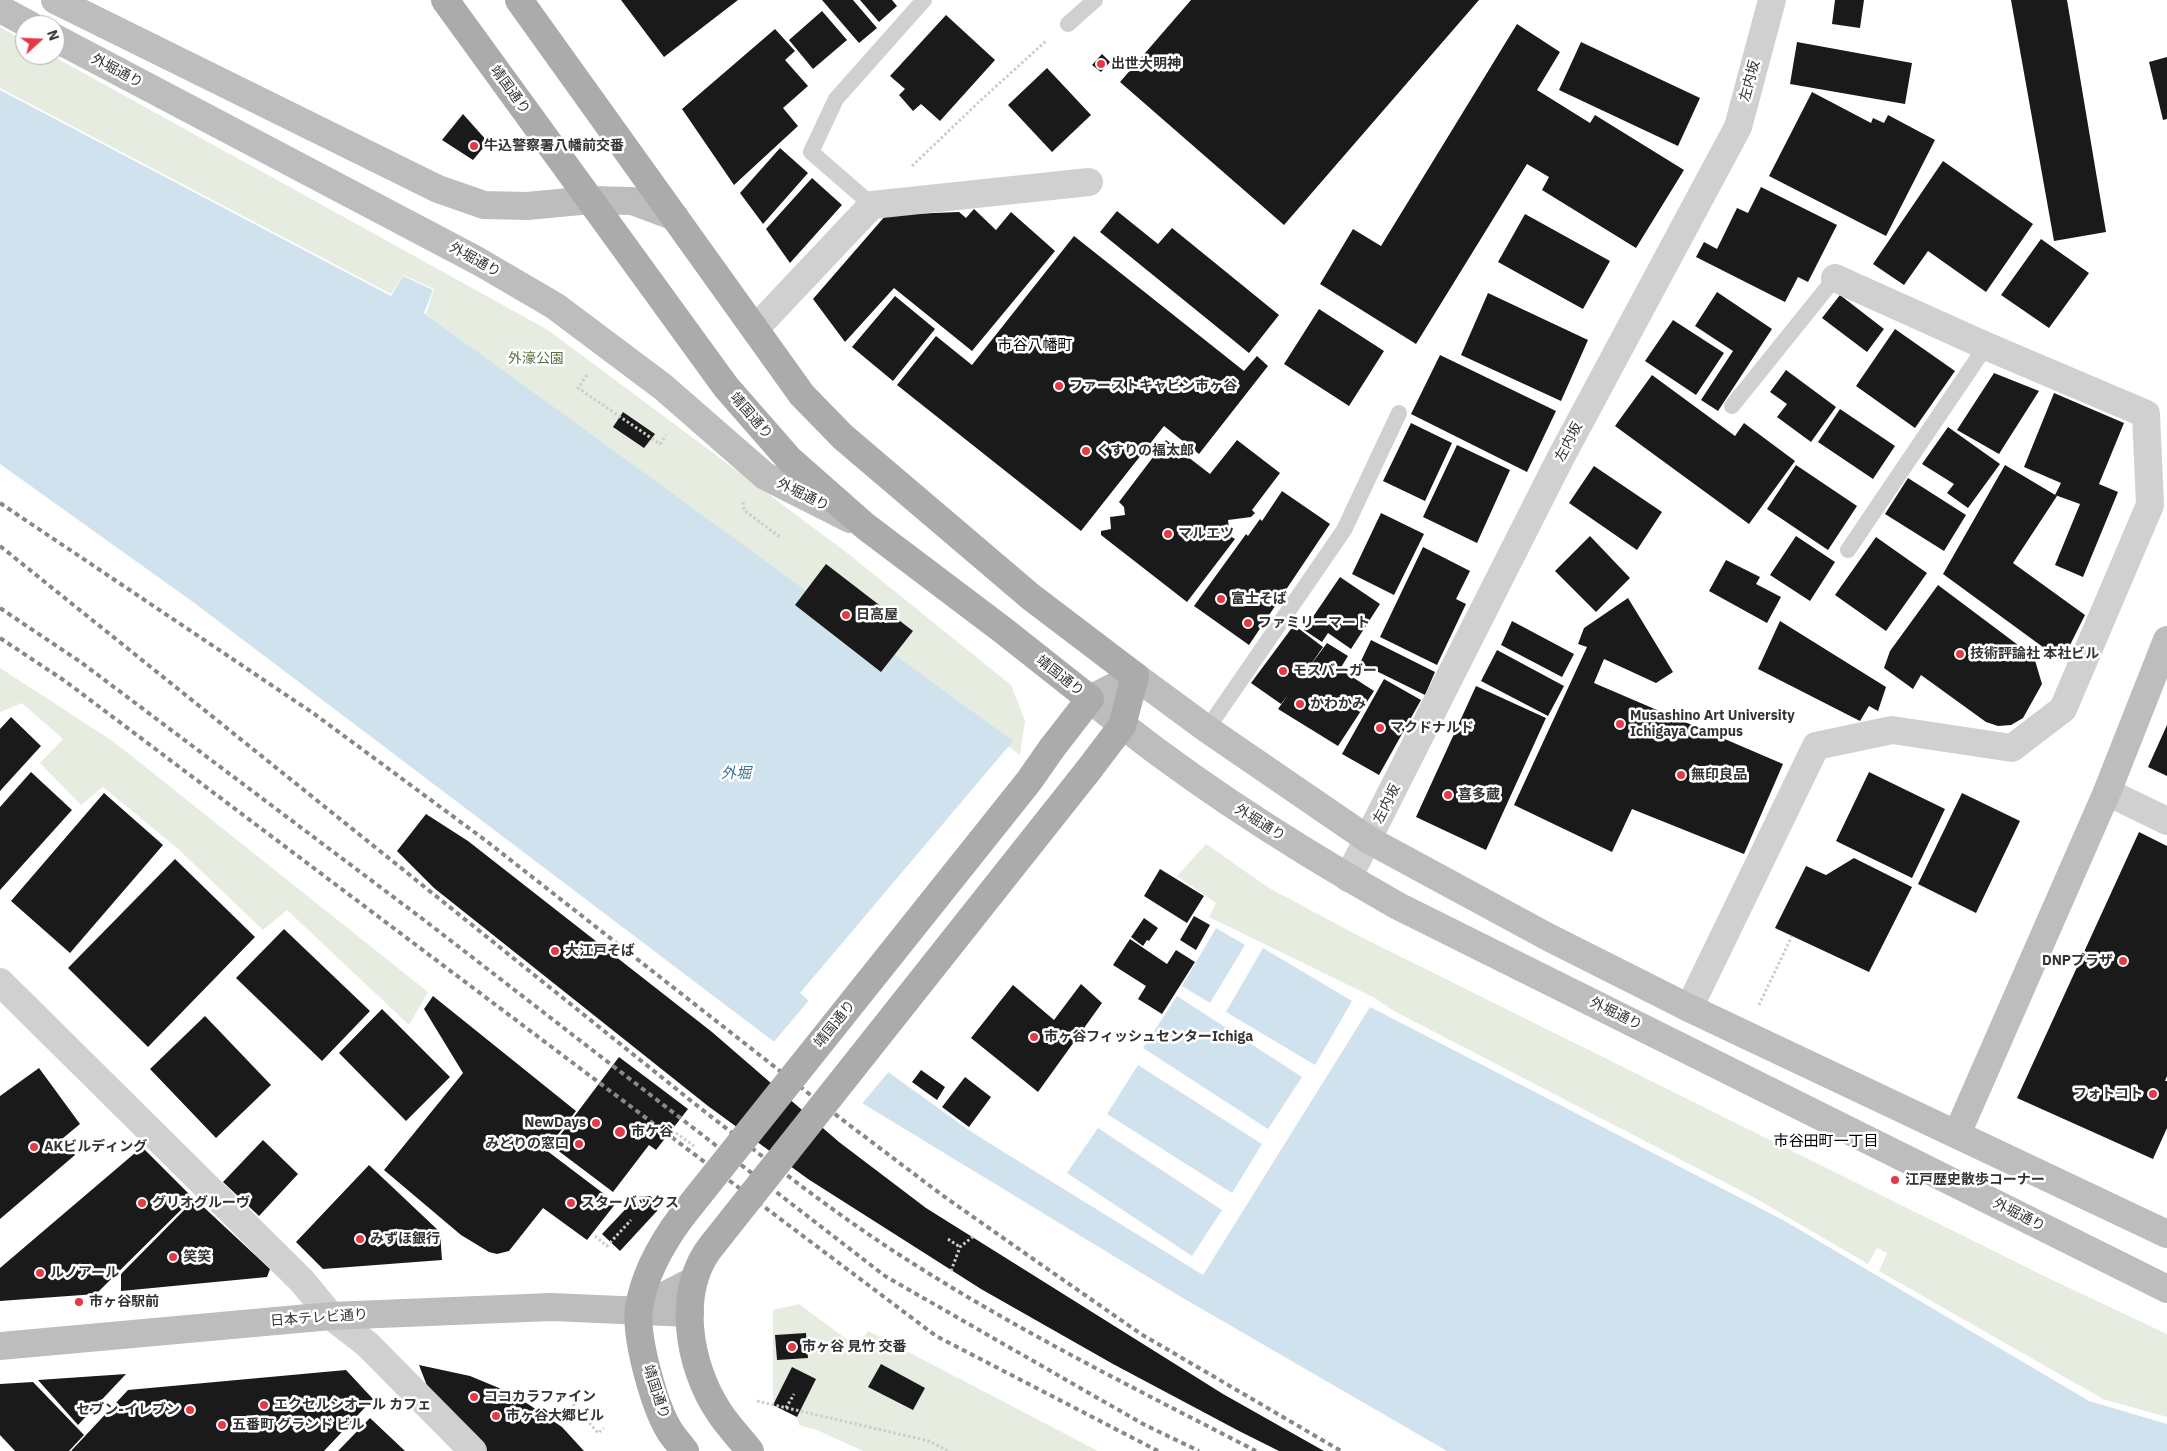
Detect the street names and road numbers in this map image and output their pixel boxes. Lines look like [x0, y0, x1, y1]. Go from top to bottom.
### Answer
street label: 外堀通り [88, 50, 146, 92]
street label: 左内坂 [1736, 59, 1764, 103]
street label: 靖国通り [487, 62, 533, 118]
street label: 外堀通り [446, 239, 504, 281]
street label: 靖国通り [726, 389, 776, 443]
street label: 左内坂 [1552, 420, 1586, 464]
street label: 外堀通り [774, 475, 832, 515]
street label: 靖国通り [1033, 652, 1087, 700]
street label: 左内坂 [1370, 781, 1404, 827]
street label: 外堀通り [1232, 801, 1288, 845]
street label: 外堀通り [1587, 994, 1645, 1034]
street label: 靖国通り [811, 997, 859, 1051]
street label: 外堀通り [1990, 1195, 2048, 1235]
street label: 日本テレビ通り [270, 1306, 368, 1330]
street label: 靖国通り [639, 1363, 673, 1421]

